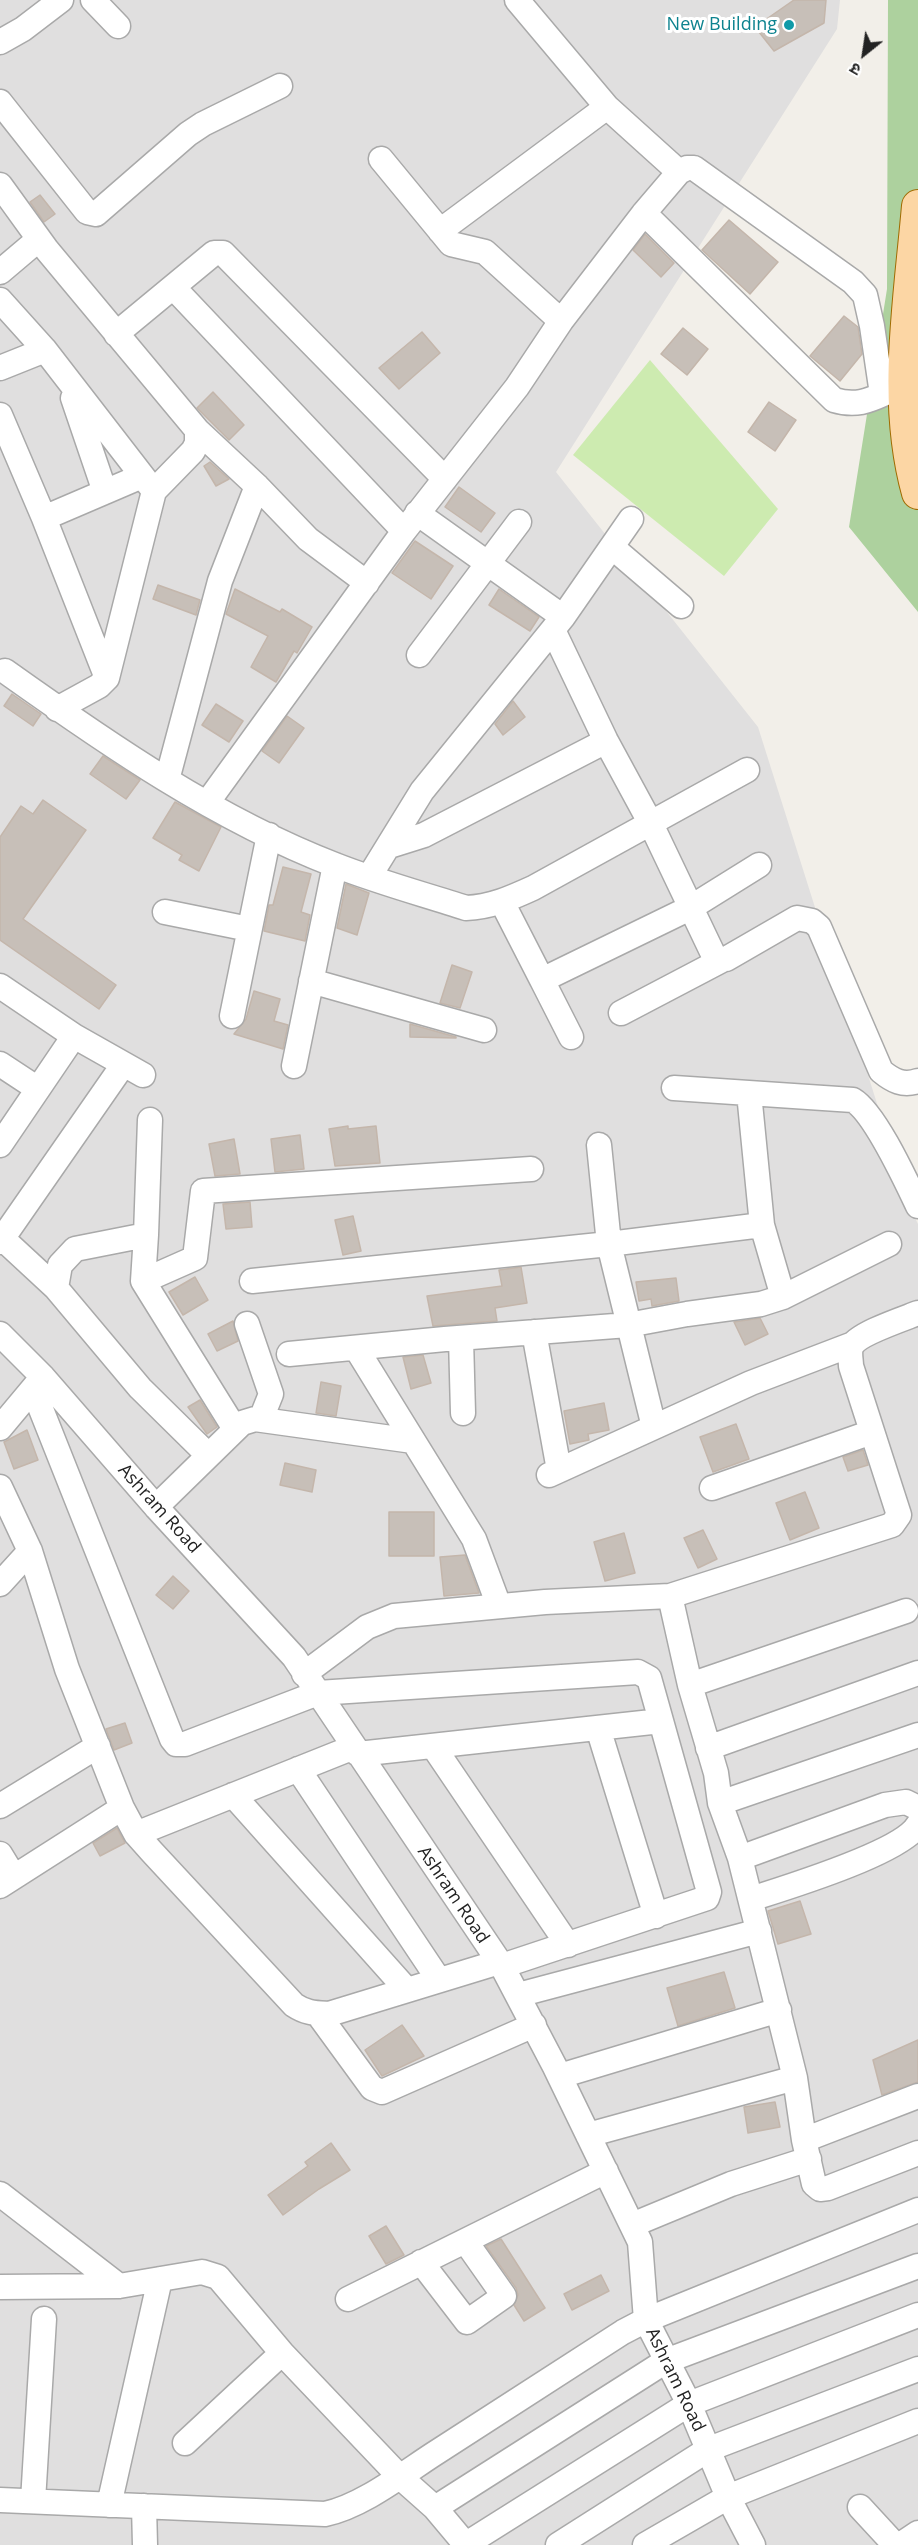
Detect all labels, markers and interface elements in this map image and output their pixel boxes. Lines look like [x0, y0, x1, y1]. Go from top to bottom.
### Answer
place label: New Building [667, 14, 777, 36]
marker: New Building [782, 18, 796, 32]
north arrow [834, 24, 894, 84]
text: उ [845, 58, 865, 81]
street label: Ashram Road [113, 1460, 205, 1558]
street label: Ashram Road [413, 1842, 493, 1948]
street label: Ashram Road [641, 2325, 709, 2435]

